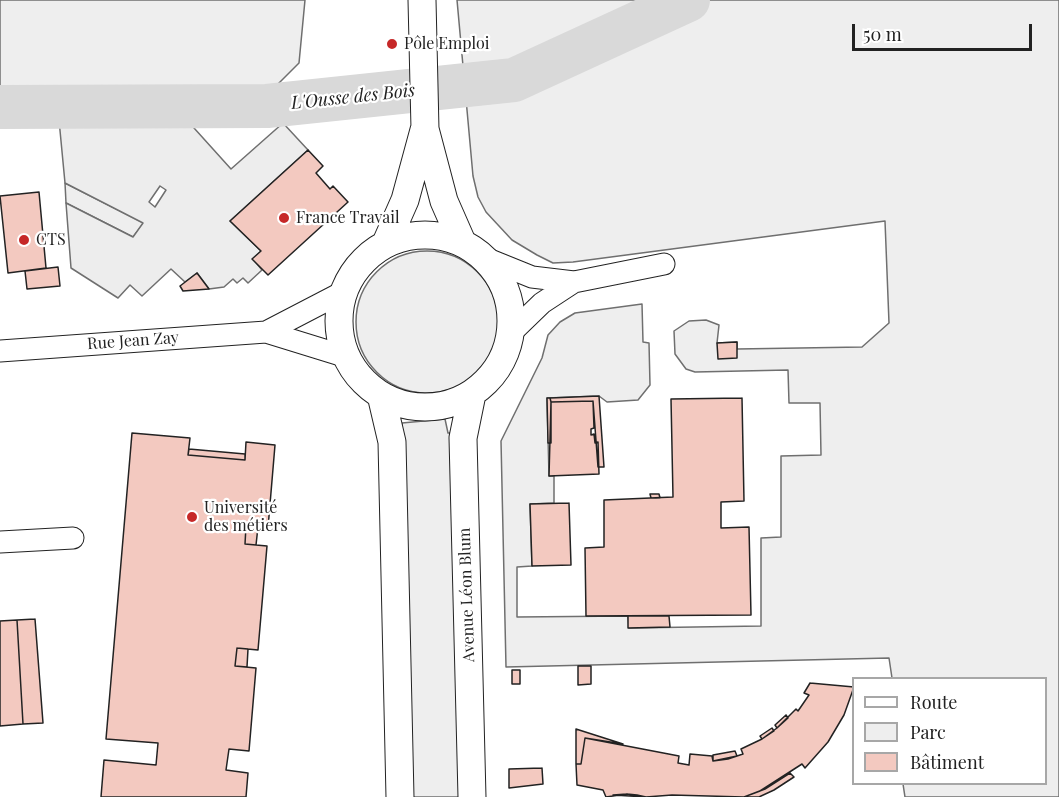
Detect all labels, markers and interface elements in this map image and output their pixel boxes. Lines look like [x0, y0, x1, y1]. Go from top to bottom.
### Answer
scale bar [855, 12, 1035, 50]
text: 50 m [863, 22, 902, 46]
place label: Pôle Emploi [404, 34, 489, 54]
marker: Pôle Emploi [385, 37, 399, 51]
water label: L'Ousse des Bois [290, 80, 416, 114]
place label: France Travail [296, 208, 400, 228]
marker: France Travail [277, 211, 291, 225]
place label: CTS [36, 230, 66, 250]
marker: CTS [17, 233, 31, 247]
street label: Rue Jean Zay [87, 328, 179, 354]
place label: Université des métiers [204, 498, 288, 536]
marker: Université des métiers [185, 510, 199, 524]
street label: Avenue Léon Blum [455, 527, 479, 663]
legend [852, 677, 1047, 785]
text: Route [910, 690, 957, 714]
text: Parc [910, 720, 946, 744]
text: Bâtiment [910, 750, 984, 774]

